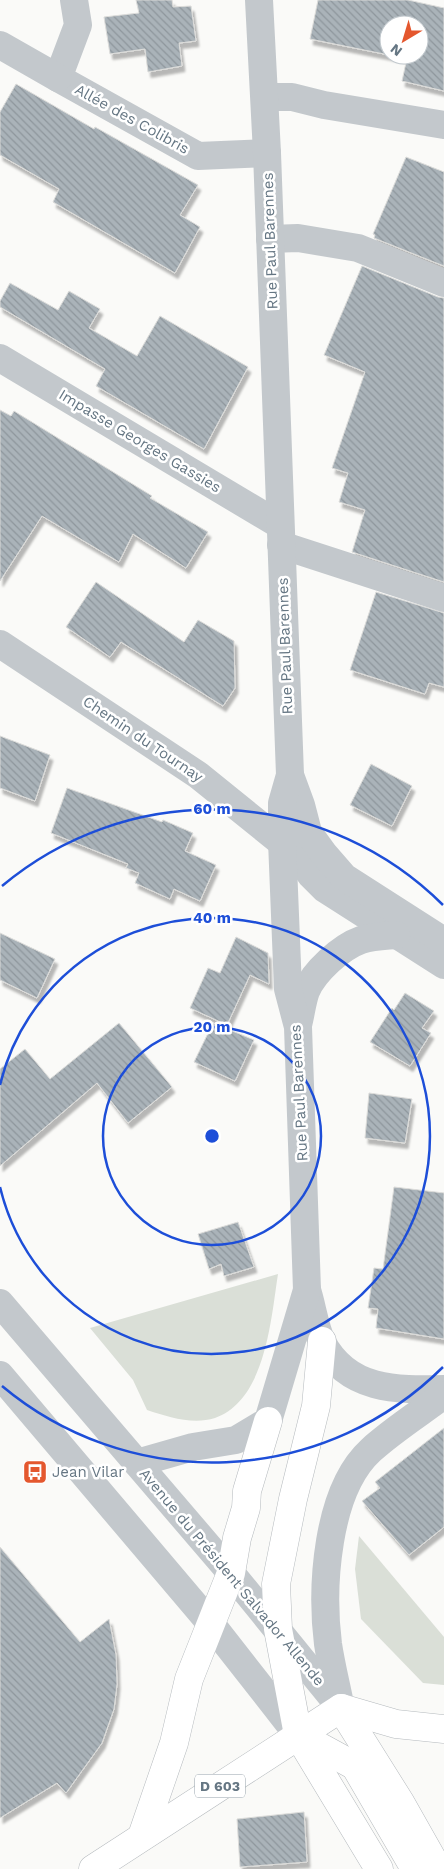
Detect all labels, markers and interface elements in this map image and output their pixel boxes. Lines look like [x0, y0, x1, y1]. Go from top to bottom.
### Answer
north arrow [379, 15, 429, 65]
text: N [387, 41, 405, 60]
street label: Allée des Colibris [72, 80, 192, 158]
street label: Rue Paul Barennes [259, 172, 281, 310]
street label: Impasse Georges Gassies [56, 385, 224, 497]
street label: Rue Paul Barennes [274, 577, 296, 715]
street label: Chemin du Tournay [79, 692, 207, 786]
text: 60 m [193, 800, 231, 818]
text: 40 m [193, 909, 231, 927]
text: 20 m [193, 1018, 231, 1036]
street label: Rue Paul Barennes [286, 1024, 312, 1162]
centre of rings [203, 1127, 221, 1145]
bus stop icon: Jean Vilar [22, 1459, 48, 1485]
place label: Jean Vilar [52, 1463, 124, 1481]
street label: Avenue du Président Salvador Allende [136, 1465, 328, 1689]
road number: D 603 [195, 1774, 245, 1798]

